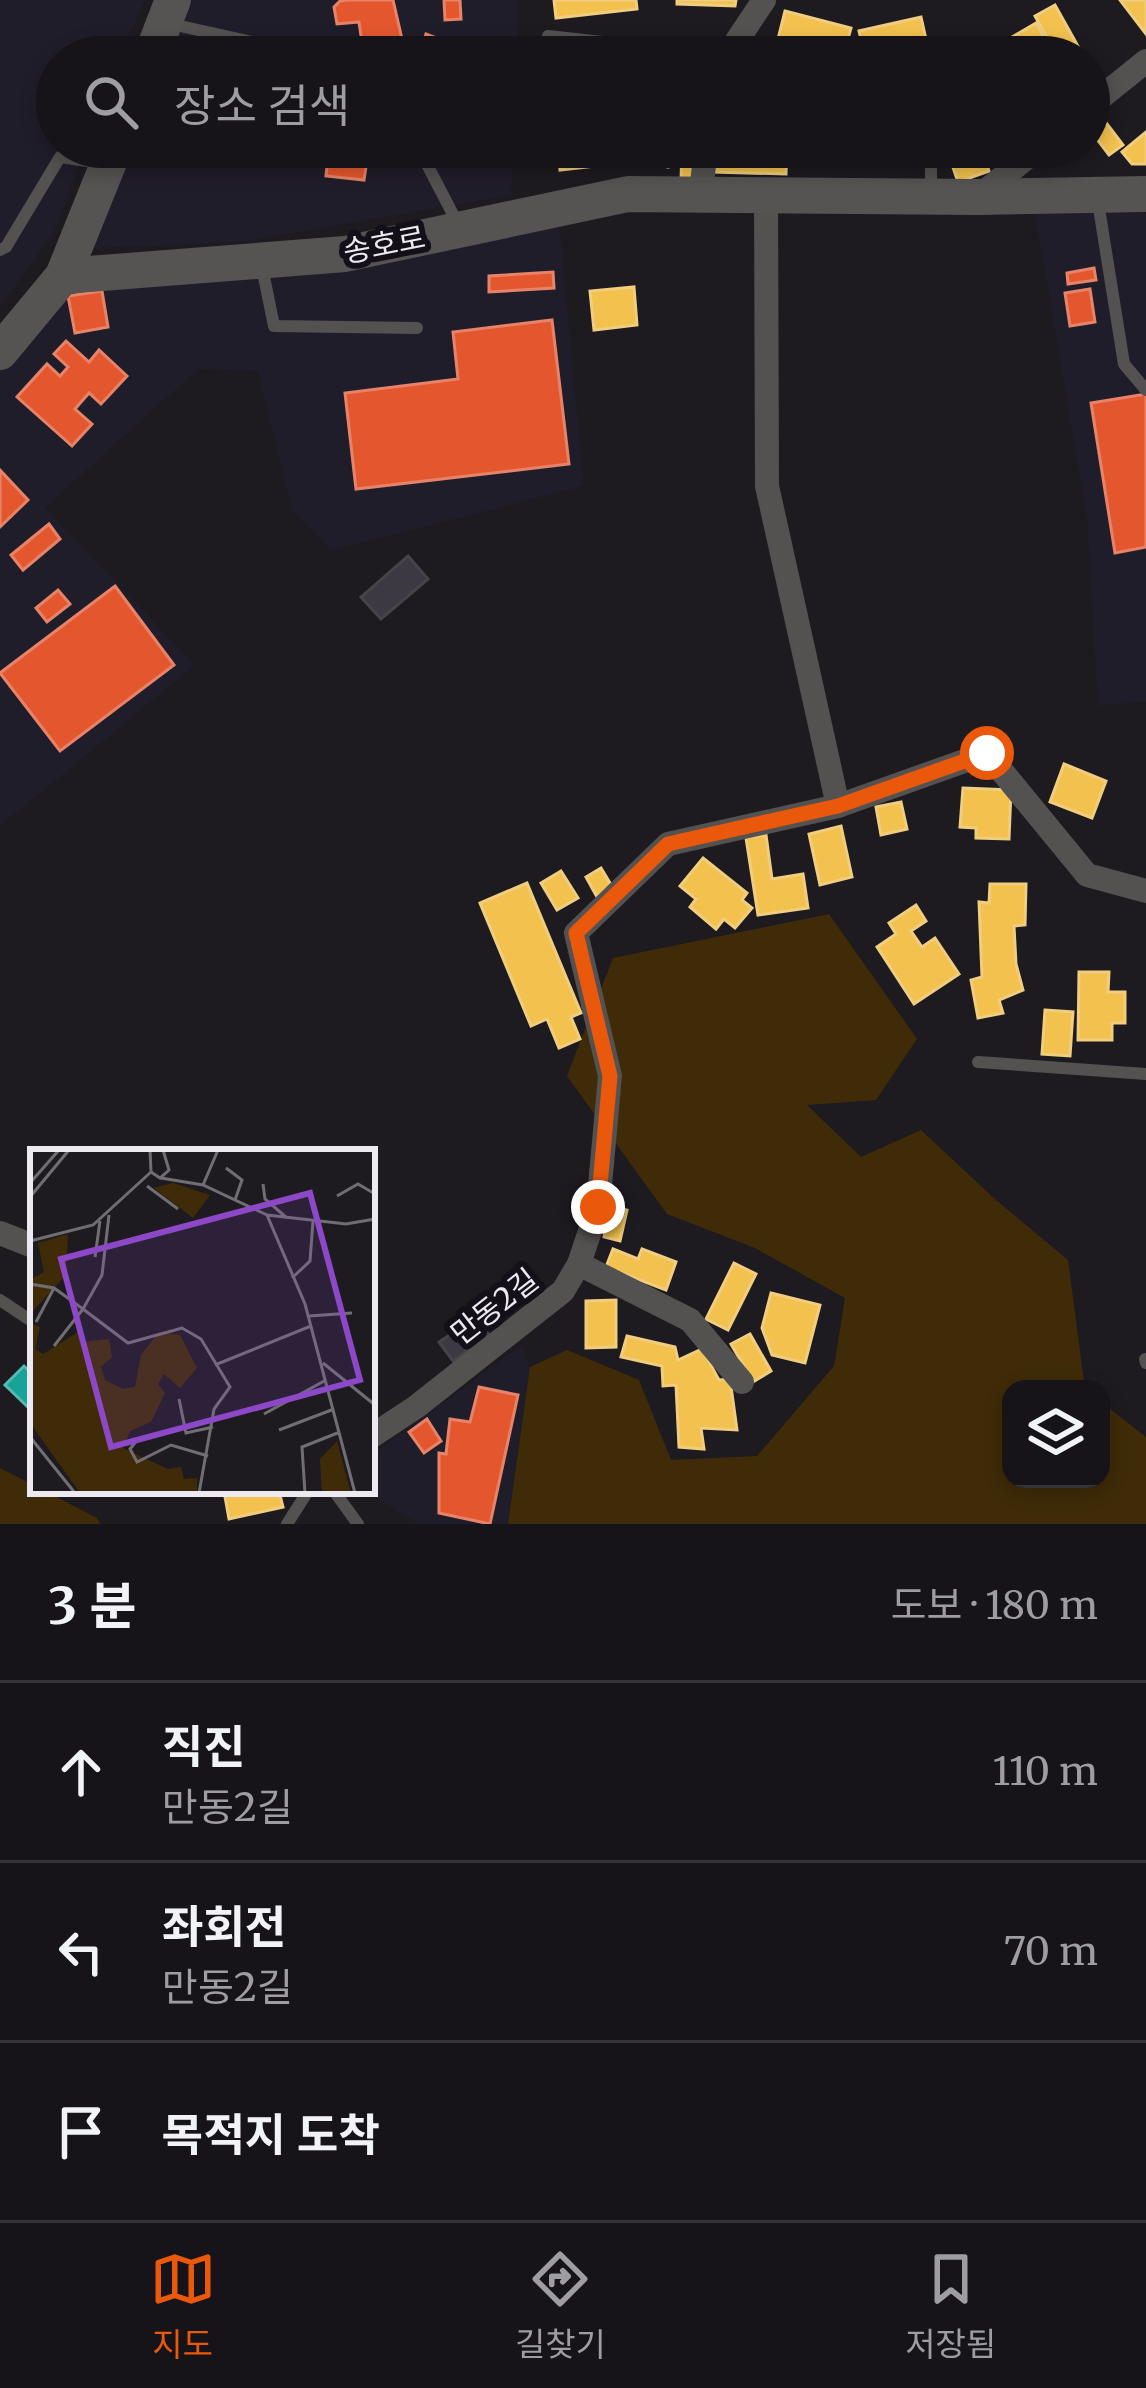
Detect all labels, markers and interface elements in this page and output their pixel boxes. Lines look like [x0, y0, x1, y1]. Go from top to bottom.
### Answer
search box [36, 36, 1110, 168]
icon: search [78, 69, 144, 135]
text: 장소 검색 [174, 78, 350, 134]
street label: 송호로 [340, 217, 428, 271]
route start [960, 726, 1014, 780]
inset map [30, 1149, 375, 1494]
route end [571, 1180, 625, 1234]
street label: 만동2길 [443, 1260, 545, 1352]
map controls [1002, 1380, 1110, 1488]
button: layers [1002, 1380, 1110, 1488]
text: 3 분 [48, 1574, 136, 1638]
text: 도보 · 180 m [891, 1581, 1098, 1630]
text: 직진 [162, 1719, 245, 1775]
icon: ahead [48, 1739, 114, 1805]
text: 110 m [993, 1747, 1098, 1796]
text: 만동2길 [162, 1783, 293, 1832]
text: 좌회전 [162, 1899, 286, 1955]
icon: left [48, 1919, 114, 1985]
text: 70 m [1004, 1927, 1098, 1976]
text: 만동2길 [162, 1963, 293, 2012]
icon: arrive [48, 2099, 114, 2165]
text: 목적지 도착 [162, 2107, 380, 2163]
tab: 지도 [150, 2246, 216, 2366]
tab: 길찾기 [515, 2246, 606, 2366]
tab: 저장됨 [905, 2246, 996, 2366]

